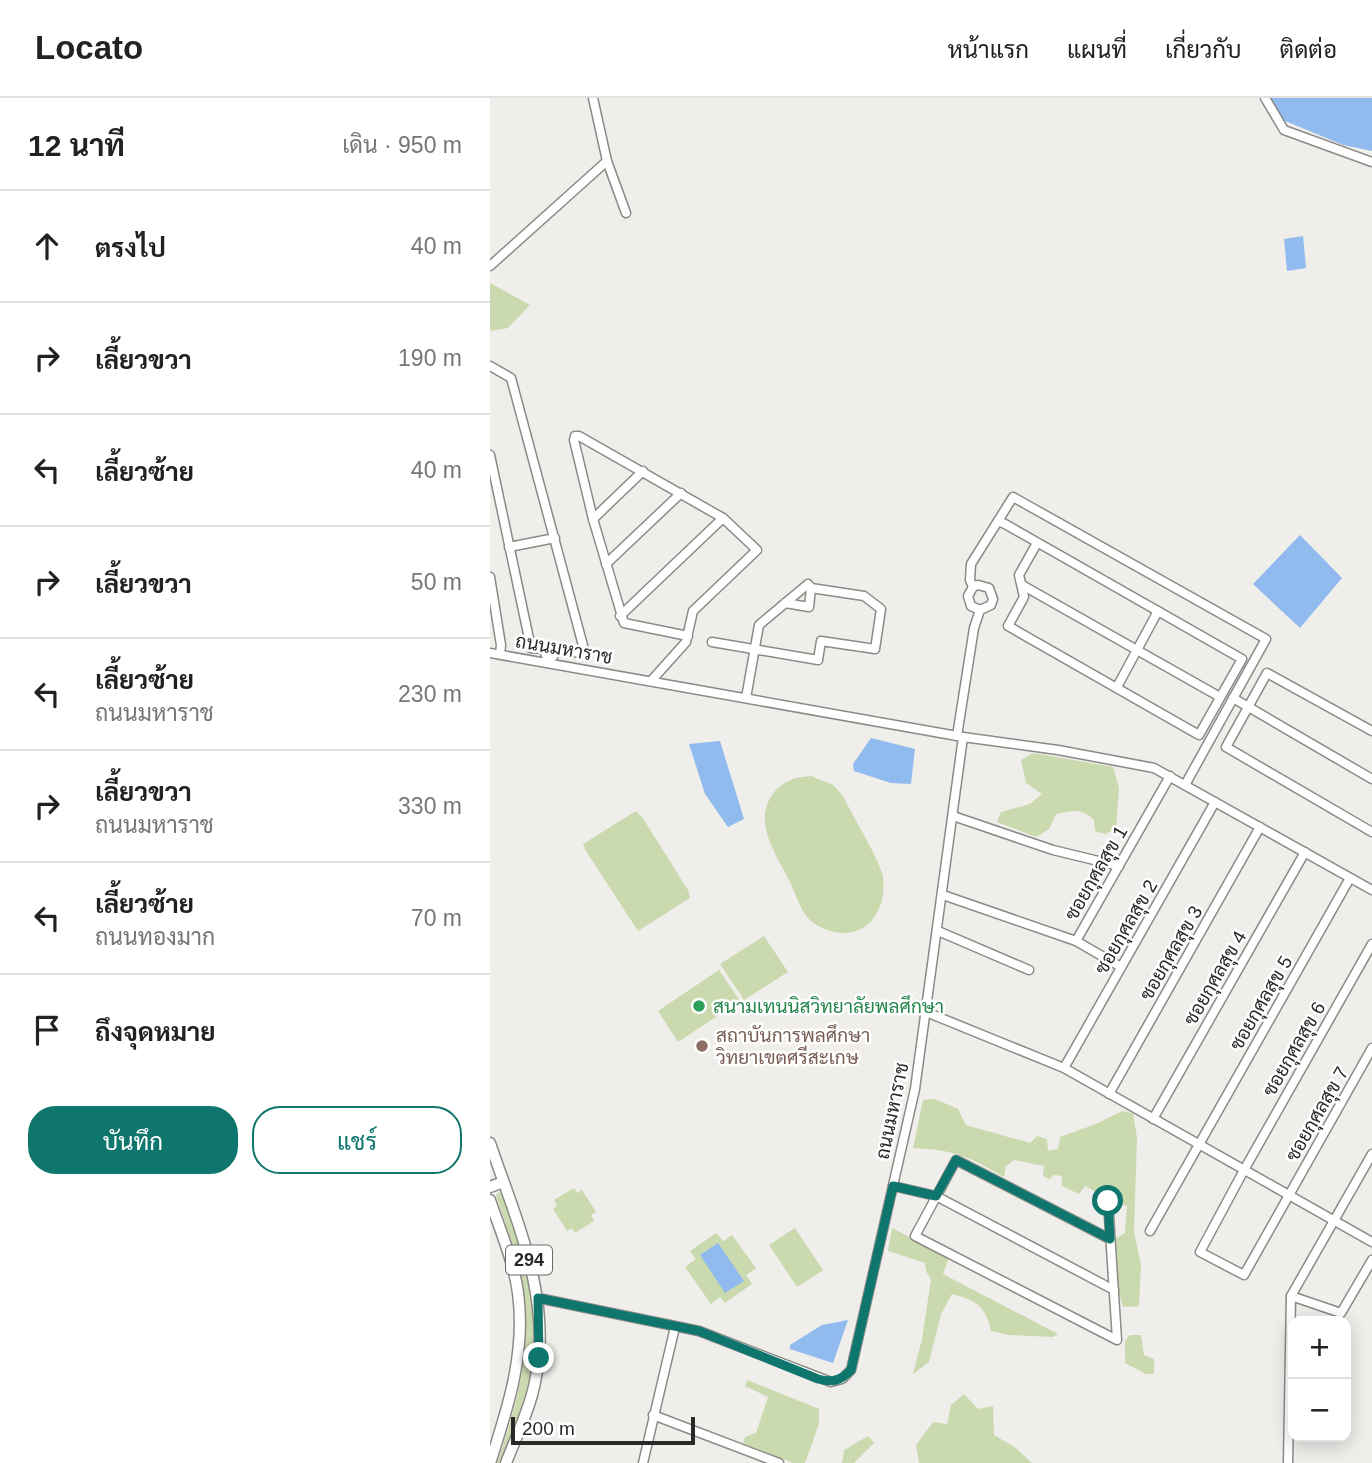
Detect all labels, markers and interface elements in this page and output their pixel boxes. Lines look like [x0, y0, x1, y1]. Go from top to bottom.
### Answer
text: Locato [35, 29, 143, 66]
text: หน้าแรก [948, 36, 1029, 63]
text: แผนที่ [1067, 36, 1127, 63]
text: เกี่ยวกับ [1165, 36, 1242, 63]
text: ติดต่อ [1280, 36, 1337, 63]
text: 12 นาที [28, 129, 125, 162]
text: เดิน · 950 m [342, 132, 462, 158]
icon: ahead [28, 227, 66, 265]
text: ตรงไป [95, 233, 166, 263]
text: 40 m [411, 233, 462, 259]
icon: right [28, 339, 66, 377]
text: เลี้ยวขวา [95, 345, 192, 375]
text: 190 m [398, 345, 462, 371]
icon: left [28, 451, 66, 489]
text: เลี้ยวซ้าย [95, 457, 194, 487]
text: 40 m [411, 457, 462, 483]
icon: right [28, 563, 66, 601]
text: เลี้ยวขวา [95, 569, 192, 599]
text: 50 m [411, 569, 462, 595]
street label: ถนนมหาราช [514, 630, 614, 668]
text: เลี้ยวซ้าย [95, 665, 194, 695]
icon: left [28, 675, 66, 713]
text: 230 m [398, 681, 462, 707]
text: ถนนมหาราช [95, 700, 214, 726]
text: เลี้ยวขวา [95, 777, 192, 807]
icon: right [28, 787, 66, 825]
text: 330 m [398, 793, 462, 819]
text: ถนนมหาราช [95, 812, 214, 838]
street label: ซอยกุศลสุข 1 [1061, 822, 1133, 925]
street label: ซอยกุศลสุข 2 [1091, 876, 1163, 979]
text: เลี้ยวซ้าย [95, 889, 194, 919]
icon: left [28, 899, 66, 937]
street label: ซอยกุศลสุข 3 [1136, 902, 1208, 1005]
text: 70 m [411, 905, 462, 931]
text: ถนนทองมาก [95, 924, 215, 950]
street label: ซอยกุศลสุข 4 [1180, 927, 1252, 1030]
street label: ซอยกุศลสุข 5 [1226, 952, 1298, 1055]
place label: สนามเทนนิสวิทยาลัยพลศึกษา [713, 995, 944, 1017]
marker: สนามเทนนิสวิทยาลัยพลศึกษา [691, 998, 707, 1014]
street label: ซอยกุศลสุข 6 [1259, 998, 1331, 1101]
icon: arrive [28, 1011, 66, 1049]
text: ถึงจุดหมาย [95, 1017, 216, 1047]
place label: สถาบันการพลศึกษา วิทยาเขตศรีสะเกษ [716, 1024, 870, 1068]
marker: สถาบันการพลศึกษา วิทยาเขตศรีสะเกษ [694, 1038, 710, 1054]
street label: ถนนมหาราช [872, 1061, 912, 1161]
street label: ซอยกุศลสุข 7 [1282, 1063, 1354, 1166]
button: บันทึก [28, 1106, 238, 1174]
button: แชร์ [252, 1106, 462, 1174]
route start [1092, 1185, 1123, 1216]
road number: 294 [506, 1246, 552, 1274]
map controls [1288, 1316, 1351, 1442]
button: + [1288, 1316, 1351, 1379]
route end [523, 1342, 554, 1373]
button: − [1288, 1379, 1351, 1442]
scale bar [511, 1414, 695, 1446]
text: 200 m [522, 1418, 575, 1439]

